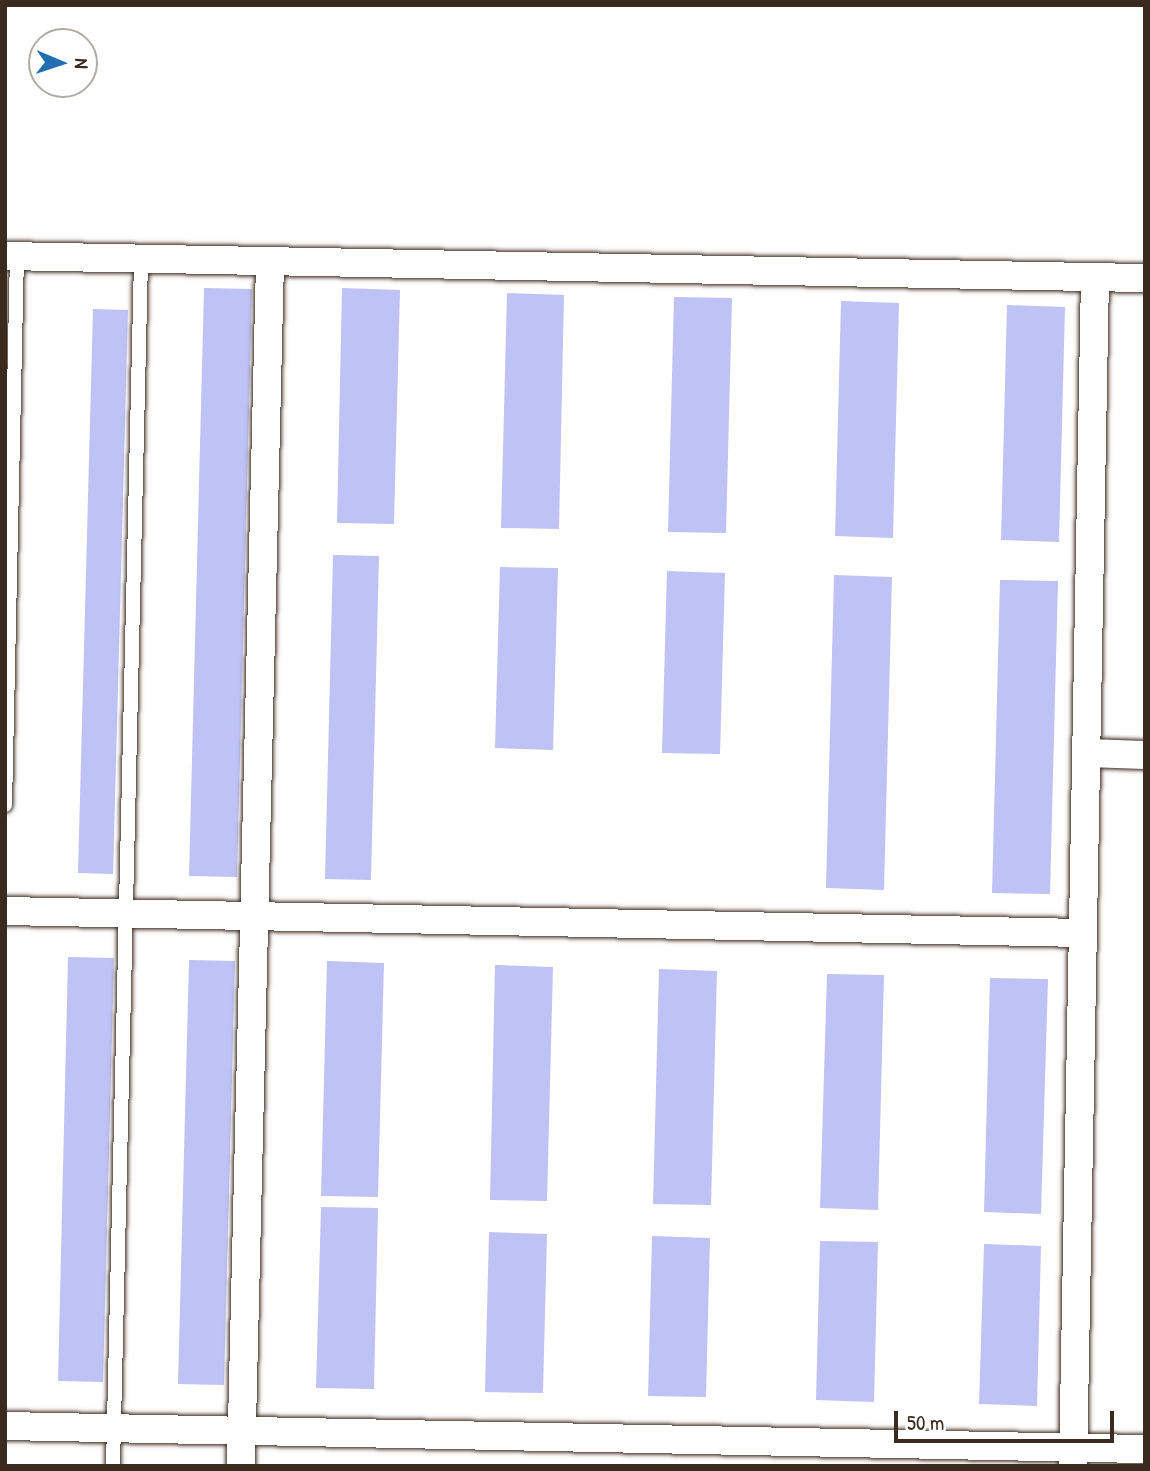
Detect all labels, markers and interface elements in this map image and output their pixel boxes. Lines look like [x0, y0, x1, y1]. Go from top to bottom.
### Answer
north arrow [28, 28, 98, 98]
text: N [69, 58, 95, 69]
scale bar [898, 1398, 1118, 1442]
text: 50 m [907, 1408, 944, 1437]

